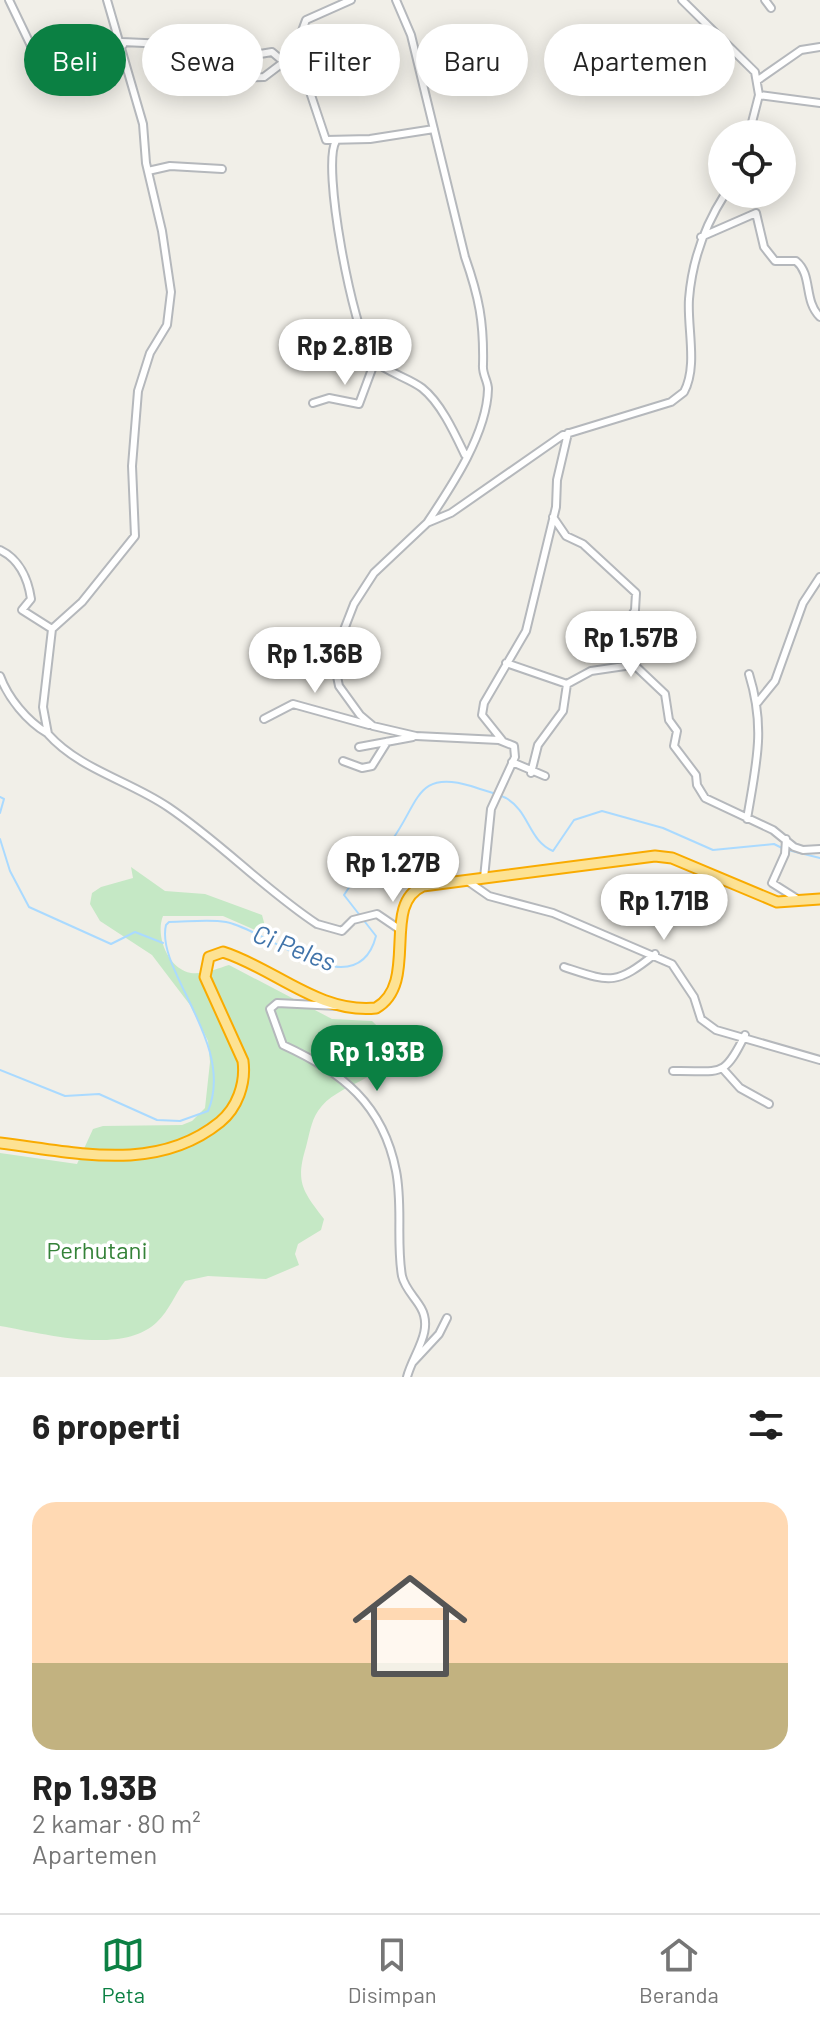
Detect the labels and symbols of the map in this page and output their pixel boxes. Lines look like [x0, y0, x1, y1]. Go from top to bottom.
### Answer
pin: Rp 2.81B [262, 319, 428, 387]
pin: Rp 1.57B [548, 611, 714, 679]
pin: Rp 1.36B [232, 627, 398, 695]
pin: Rp 1.27B [310, 836, 476, 904]
pin: Rp 1.71B [581, 874, 747, 942]
water label: Ci Peles [249, 917, 340, 976]
pin: Rp 1.93B [294, 1025, 460, 1093]
park label: Perhutani [46, 1235, 148, 1264]

